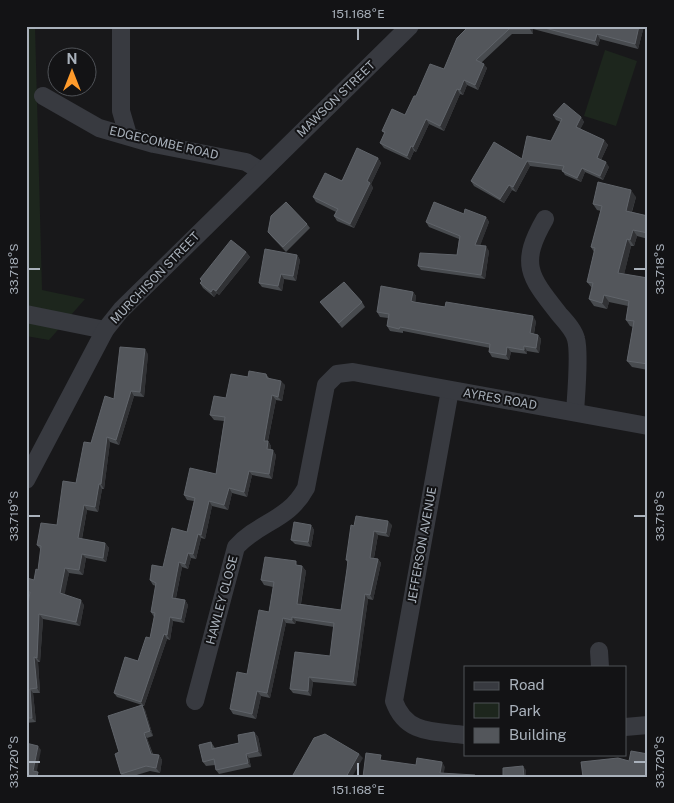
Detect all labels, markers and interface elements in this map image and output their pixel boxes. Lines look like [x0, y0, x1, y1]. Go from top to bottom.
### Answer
text: 151.168°E [331, 7, 385, 21]
north arrow [48, 48, 98, 98]
text: N [67, 51, 77, 67]
street label: MAWSON STREET [294, 58, 378, 140]
street label: EDGECOMBE ROAD [108, 124, 220, 162]
street label: MURCHISON STREET [108, 229, 202, 327]
text: 33.718°S [7, 244, 21, 294]
text: 33.718°S [653, 244, 667, 294]
street label: AYRES ROAD [462, 386, 538, 412]
street label: JEFFERSON AVENUE [405, 486, 439, 604]
text: 33.719°S [7, 491, 21, 541]
text: 33.719°S [653, 491, 667, 541]
street label: HAWLEY CLOSE [203, 554, 241, 646]
legend [464, 666, 626, 756]
text: Road [509, 676, 545, 693]
text: Park [509, 702, 541, 719]
text: Building [509, 726, 567, 743]
text: 33.720°S [7, 736, 21, 788]
text: 33.720°S [653, 736, 667, 788]
text: 151.168°E [331, 783, 385, 797]

